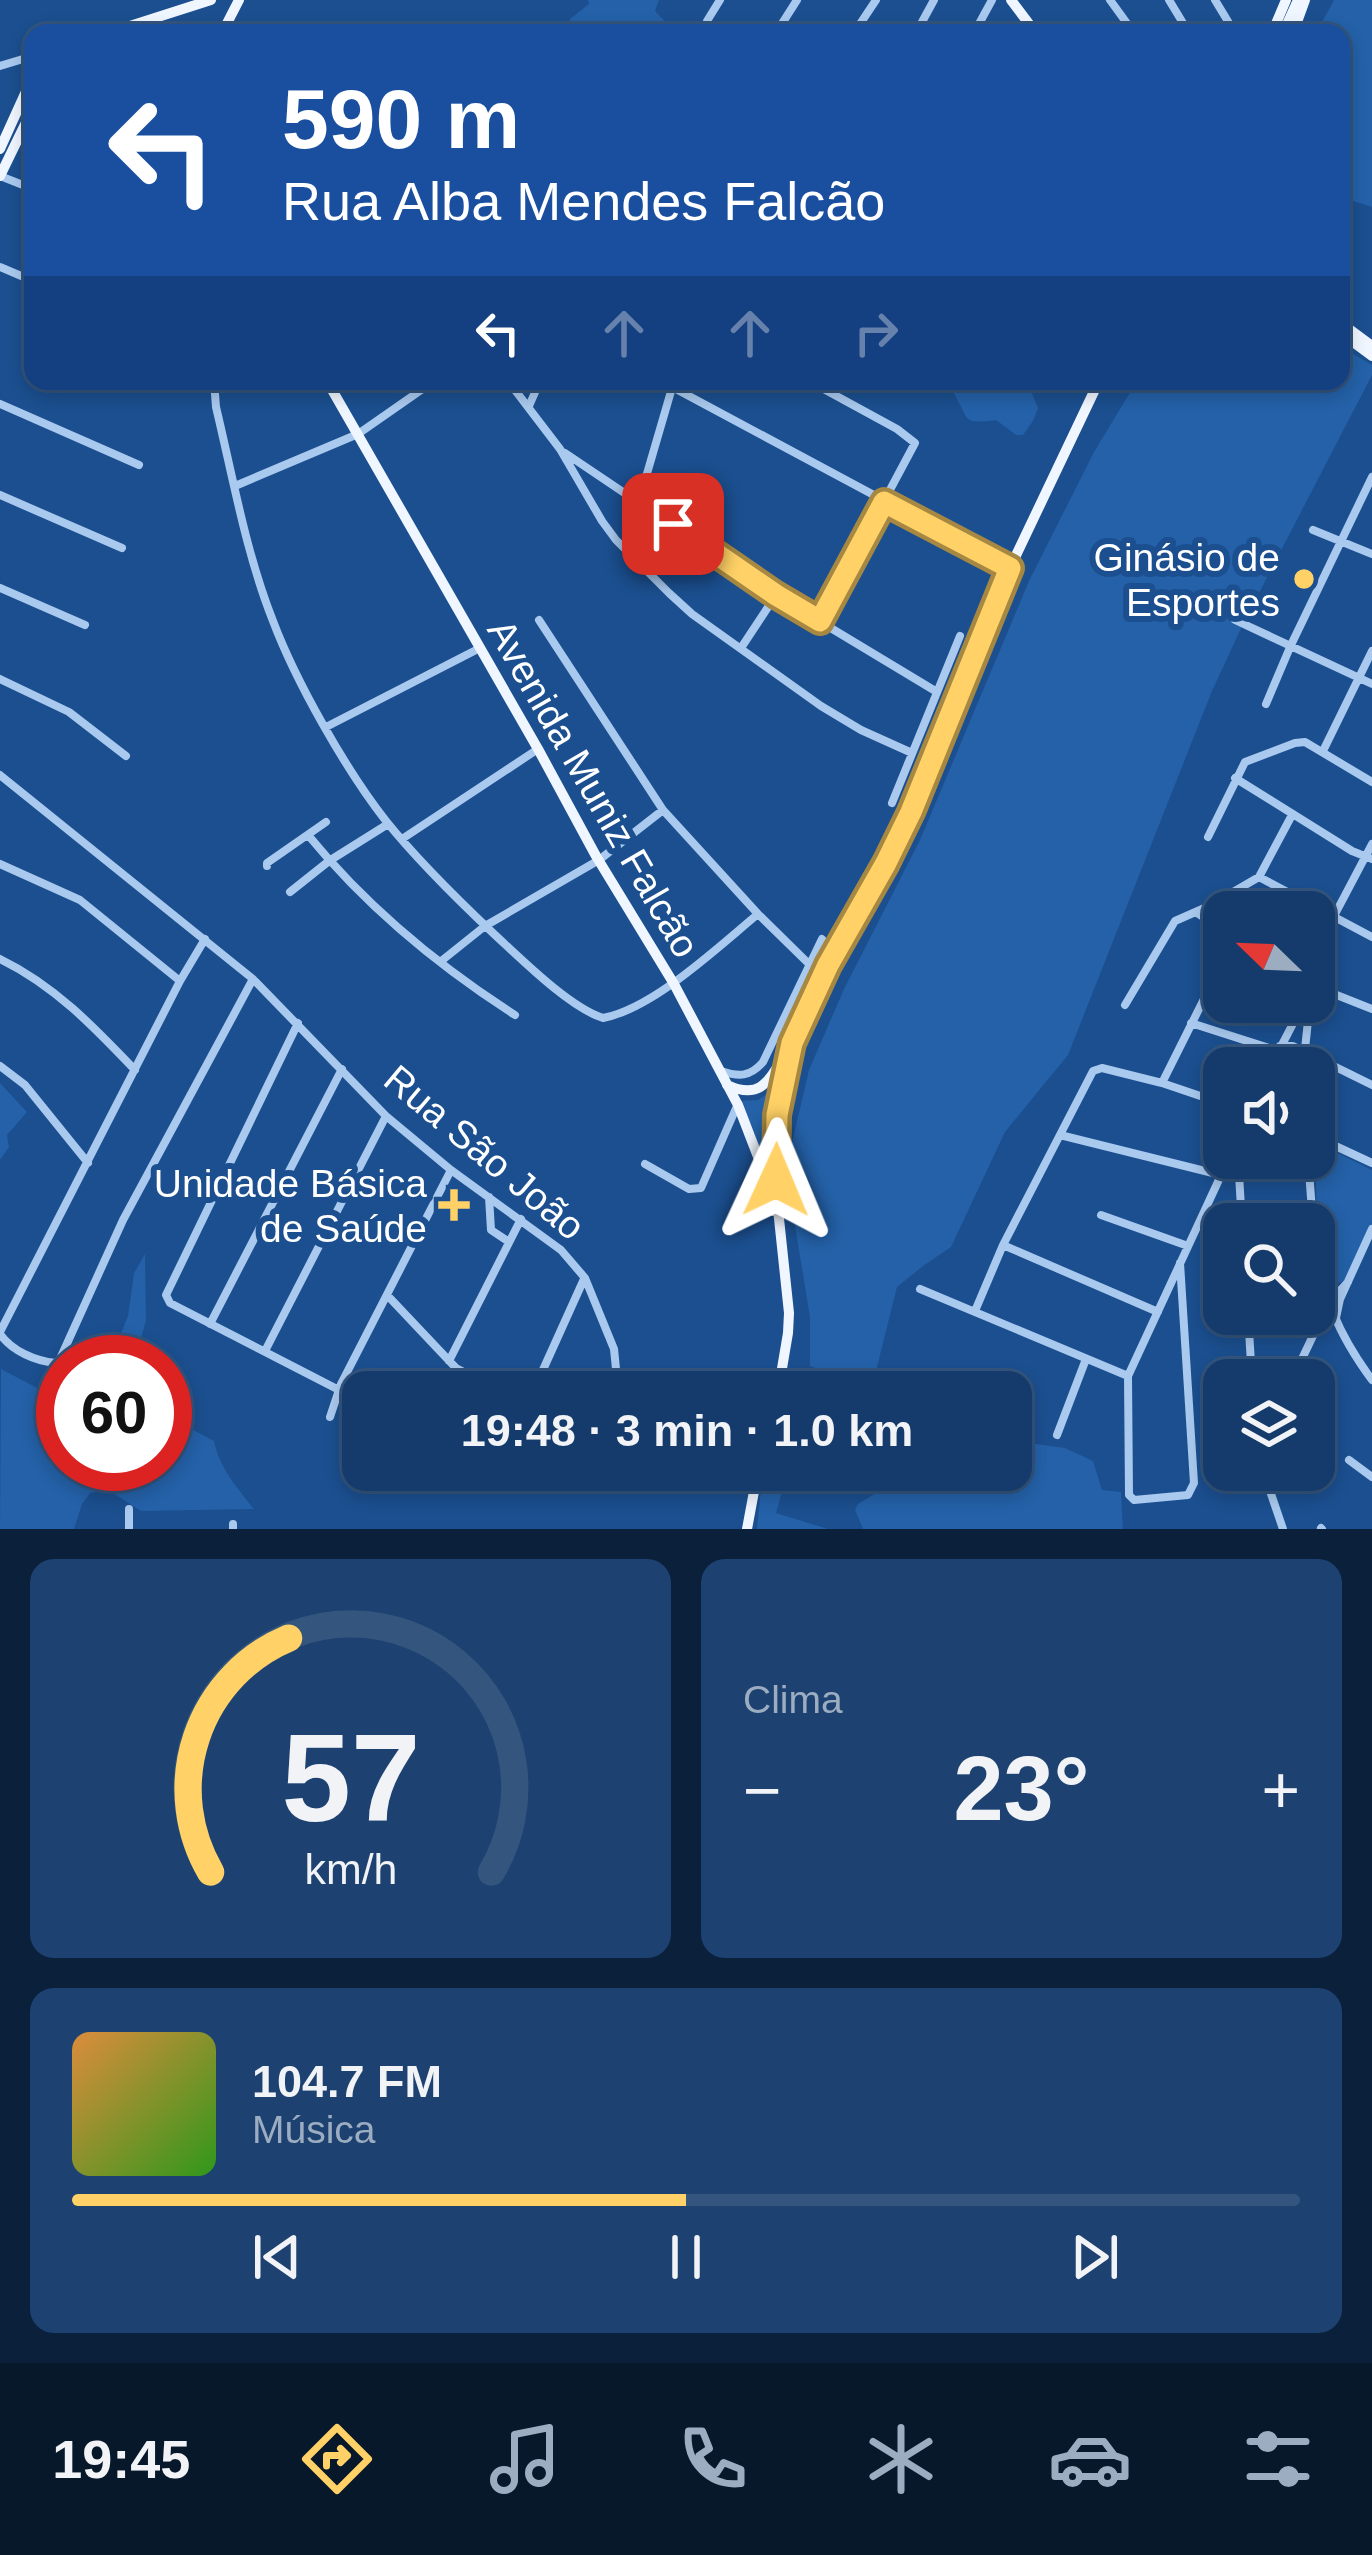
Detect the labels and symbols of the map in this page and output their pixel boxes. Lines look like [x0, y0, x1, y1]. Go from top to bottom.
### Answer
pin [622, 473, 724, 575]
place label: Ginásio de Esportes [1094, 536, 1280, 624]
marker: Ginásio de Esportes [1291, 566, 1317, 592]
street label: Avenida Muniz Falcão [479, 612, 708, 965]
north arrow [1203, 891, 1335, 1023]
street label: Rua São João [376, 1056, 593, 1248]
position arrow [713, 1117, 839, 1243]
place label: Unidade Básica de Saúde [154, 1162, 427, 1250]
marker: Unidade Básica de Saúde [438, 1189, 470, 1221]
speed limit sign: 60 [36, 1335, 192, 1491]

